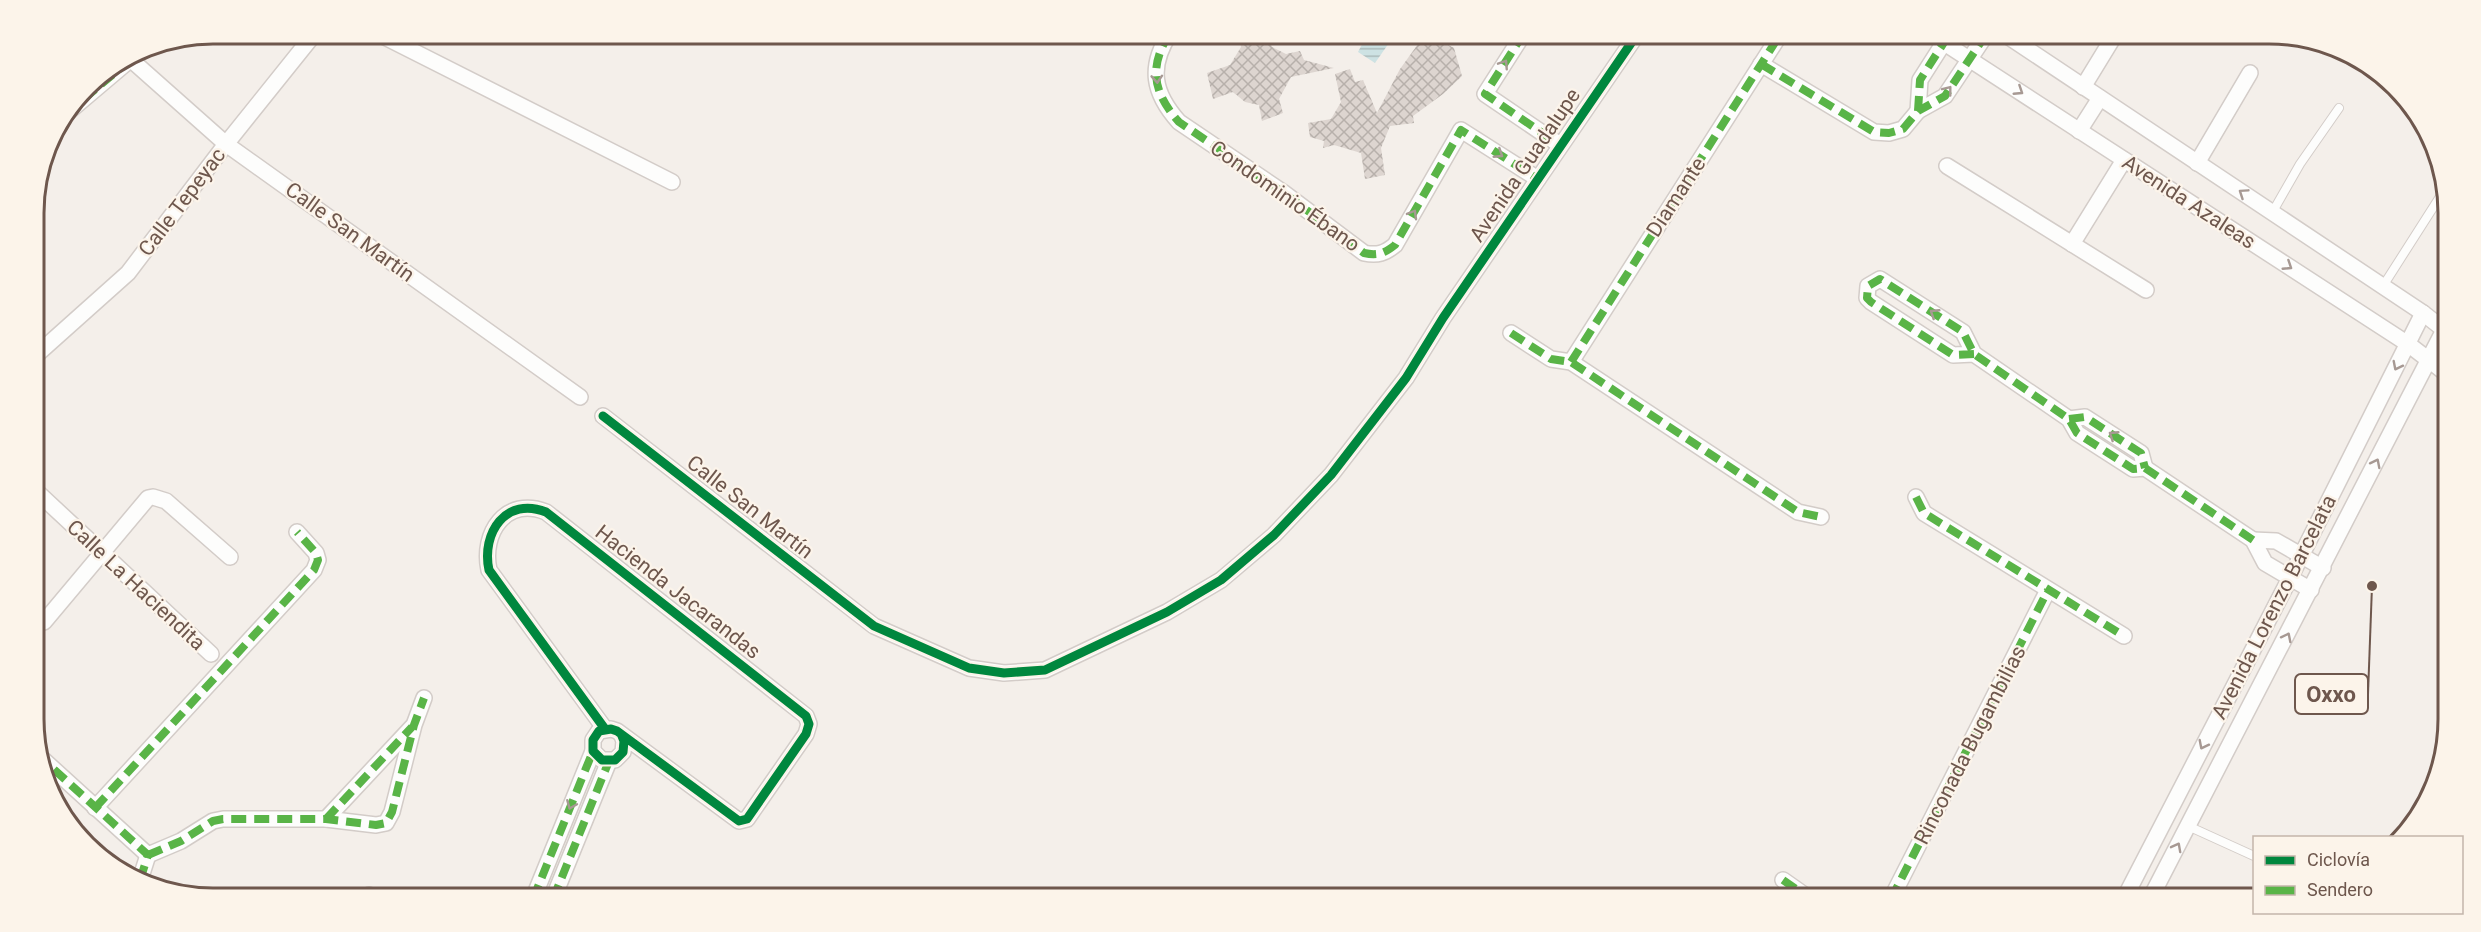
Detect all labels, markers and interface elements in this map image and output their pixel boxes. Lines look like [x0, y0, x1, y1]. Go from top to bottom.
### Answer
one-way arrow [1497, 59, 1508, 70]
one-way arrow [1150, 75, 1163, 84]
street label: Avenida Guadalupe [1465, 84, 1585, 246]
one-way arrow [2012, 84, 2023, 95]
one-way arrow [1941, 86, 1952, 97]
street label: Condominio Ébano [1206, 135, 1364, 257]
street label: Calle Tepeyac [134, 143, 230, 261]
one-way arrow [1493, 147, 1504, 158]
street label: Avenida Azaleas [2118, 150, 2260, 254]
street label: Diamante [1641, 153, 1711, 241]
street label: Calle San Martín [281, 177, 419, 287]
one-way arrow [2238, 189, 2249, 200]
one-way arrow [1405, 210, 1417, 220]
one-way arrow [2281, 259, 2292, 270]
one-way arrow [1930, 309, 1940, 321]
one-way arrow [2393, 359, 2404, 370]
one-way arrow [2108, 431, 2119, 442]
street label: Calle San Martín [682, 450, 818, 564]
one-way arrow [2369, 459, 2380, 470]
street label: Avenida Lorenzo Barcelata [2207, 491, 2341, 723]
street label: Calle La Haciendita [62, 515, 210, 655]
street label: Hacienda Jacarandas [591, 520, 765, 664]
one-way arrow [2280, 633, 2291, 643]
street label: Rinconada Bugambilias [1909, 642, 2031, 848]
callout: Oxxo [2295, 674, 2368, 714]
text: Oxxo [2306, 682, 2356, 707]
one-way arrow [2199, 739, 2210, 749]
one-way arrow [566, 799, 578, 810]
legend [2253, 836, 2463, 914]
one-way arrow [2170, 842, 2181, 853]
text: Ciclovía [2307, 849, 2370, 870]
text: Sendero [2307, 879, 2373, 900]

